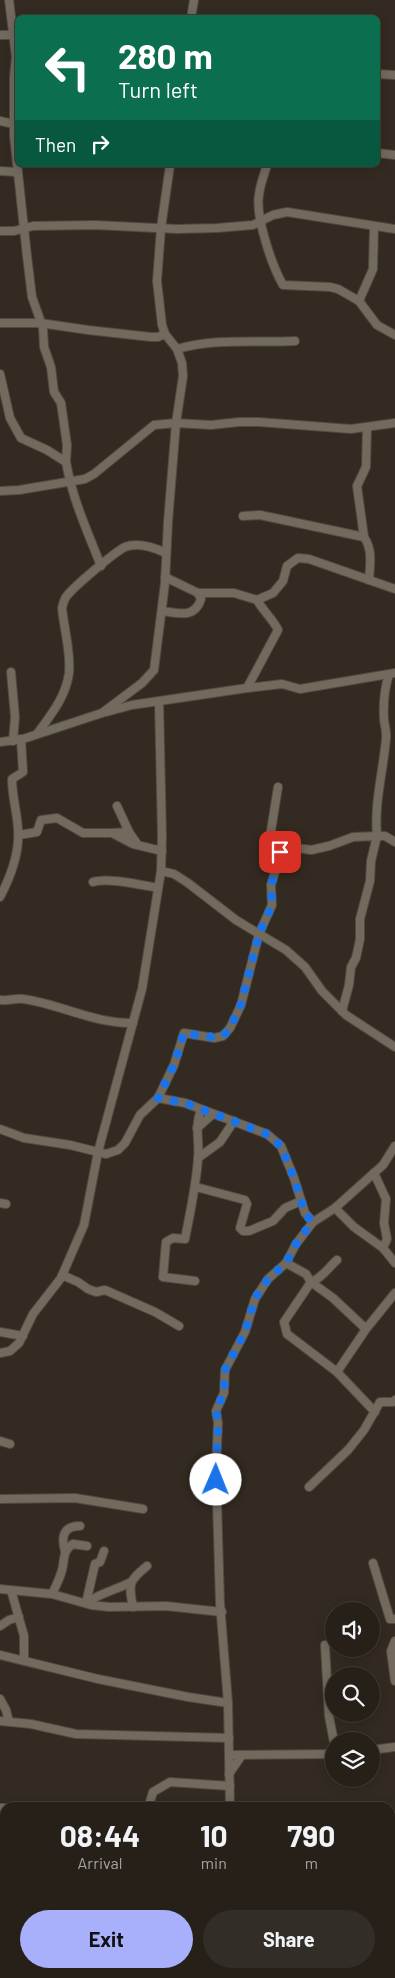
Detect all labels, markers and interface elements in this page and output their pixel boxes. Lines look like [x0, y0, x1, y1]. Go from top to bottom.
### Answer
text: 280 m [118, 34, 213, 76]
icon: left [35, 35, 100, 100]
text: Turn left [118, 76, 198, 102]
icon: right [86, 130, 114, 158]
text: Then [35, 133, 76, 156]
pin [259, 831, 301, 873]
icon: arrive [266, 838, 294, 866]
position arrow [189, 1453, 241, 1505]
map controls [325, 1602, 380, 1787]
button: sound [325, 1602, 380, 1657]
button: search [325, 1667, 380, 1722]
button: layers [325, 1732, 380, 1787]
text: 08:44 [60, 1817, 140, 1853]
text: 10 [200, 1817, 228, 1853]
text: 790 [287, 1817, 335, 1853]
text: Arrival [78, 1853, 122, 1872]
text: min [201, 1853, 227, 1872]
text: m [305, 1853, 318, 1872]
button: Exit [20, 1910, 193, 1968]
button: Share [203, 1910, 375, 1968]

